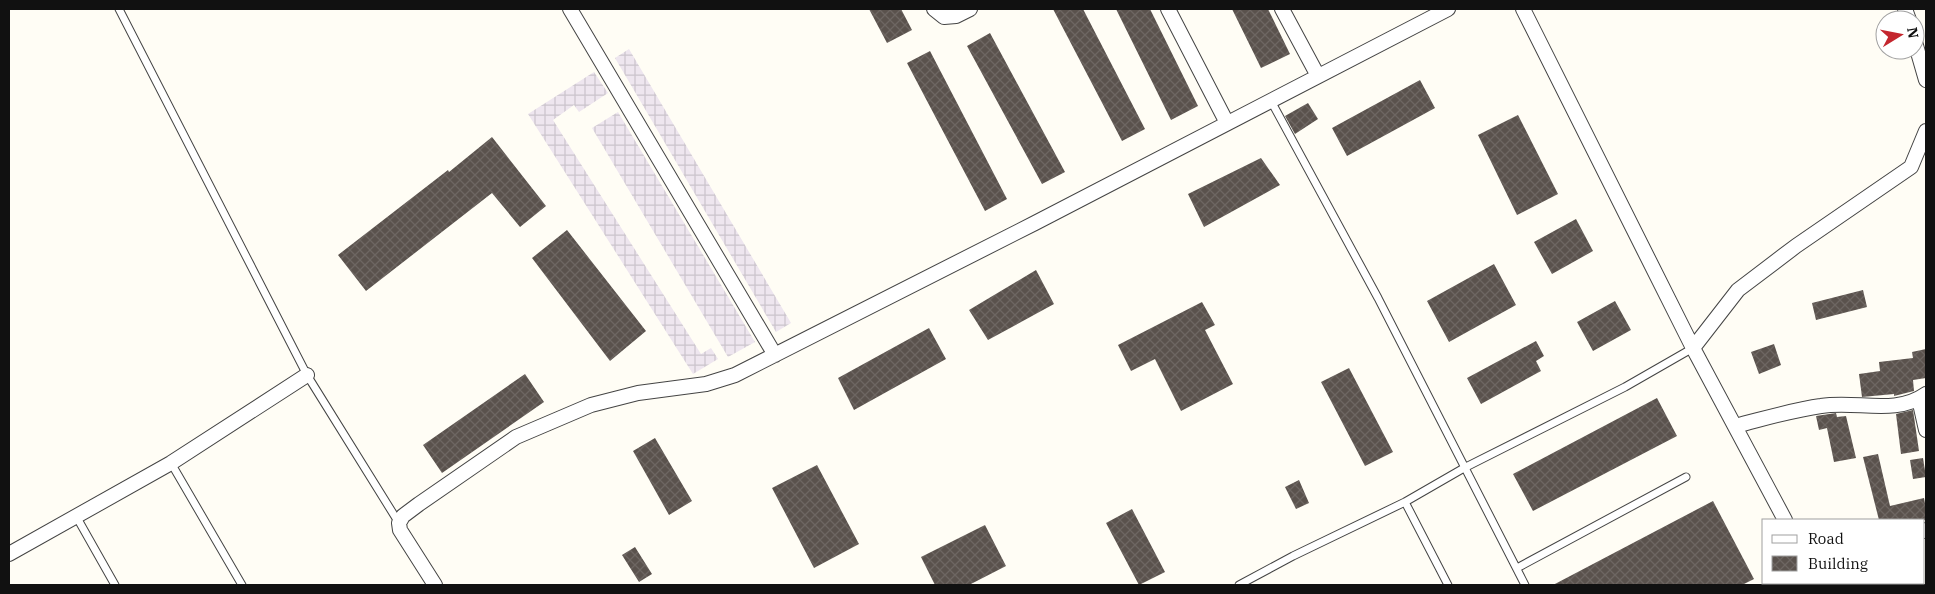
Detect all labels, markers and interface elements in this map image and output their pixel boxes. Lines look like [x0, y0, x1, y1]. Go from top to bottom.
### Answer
north arrow [1875, 10, 1925, 60]
text: N [1903, 26, 1923, 40]
legend [1762, 519, 1925, 584]
text: Road [1808, 529, 1844, 548]
text: Building [1808, 554, 1868, 573]

